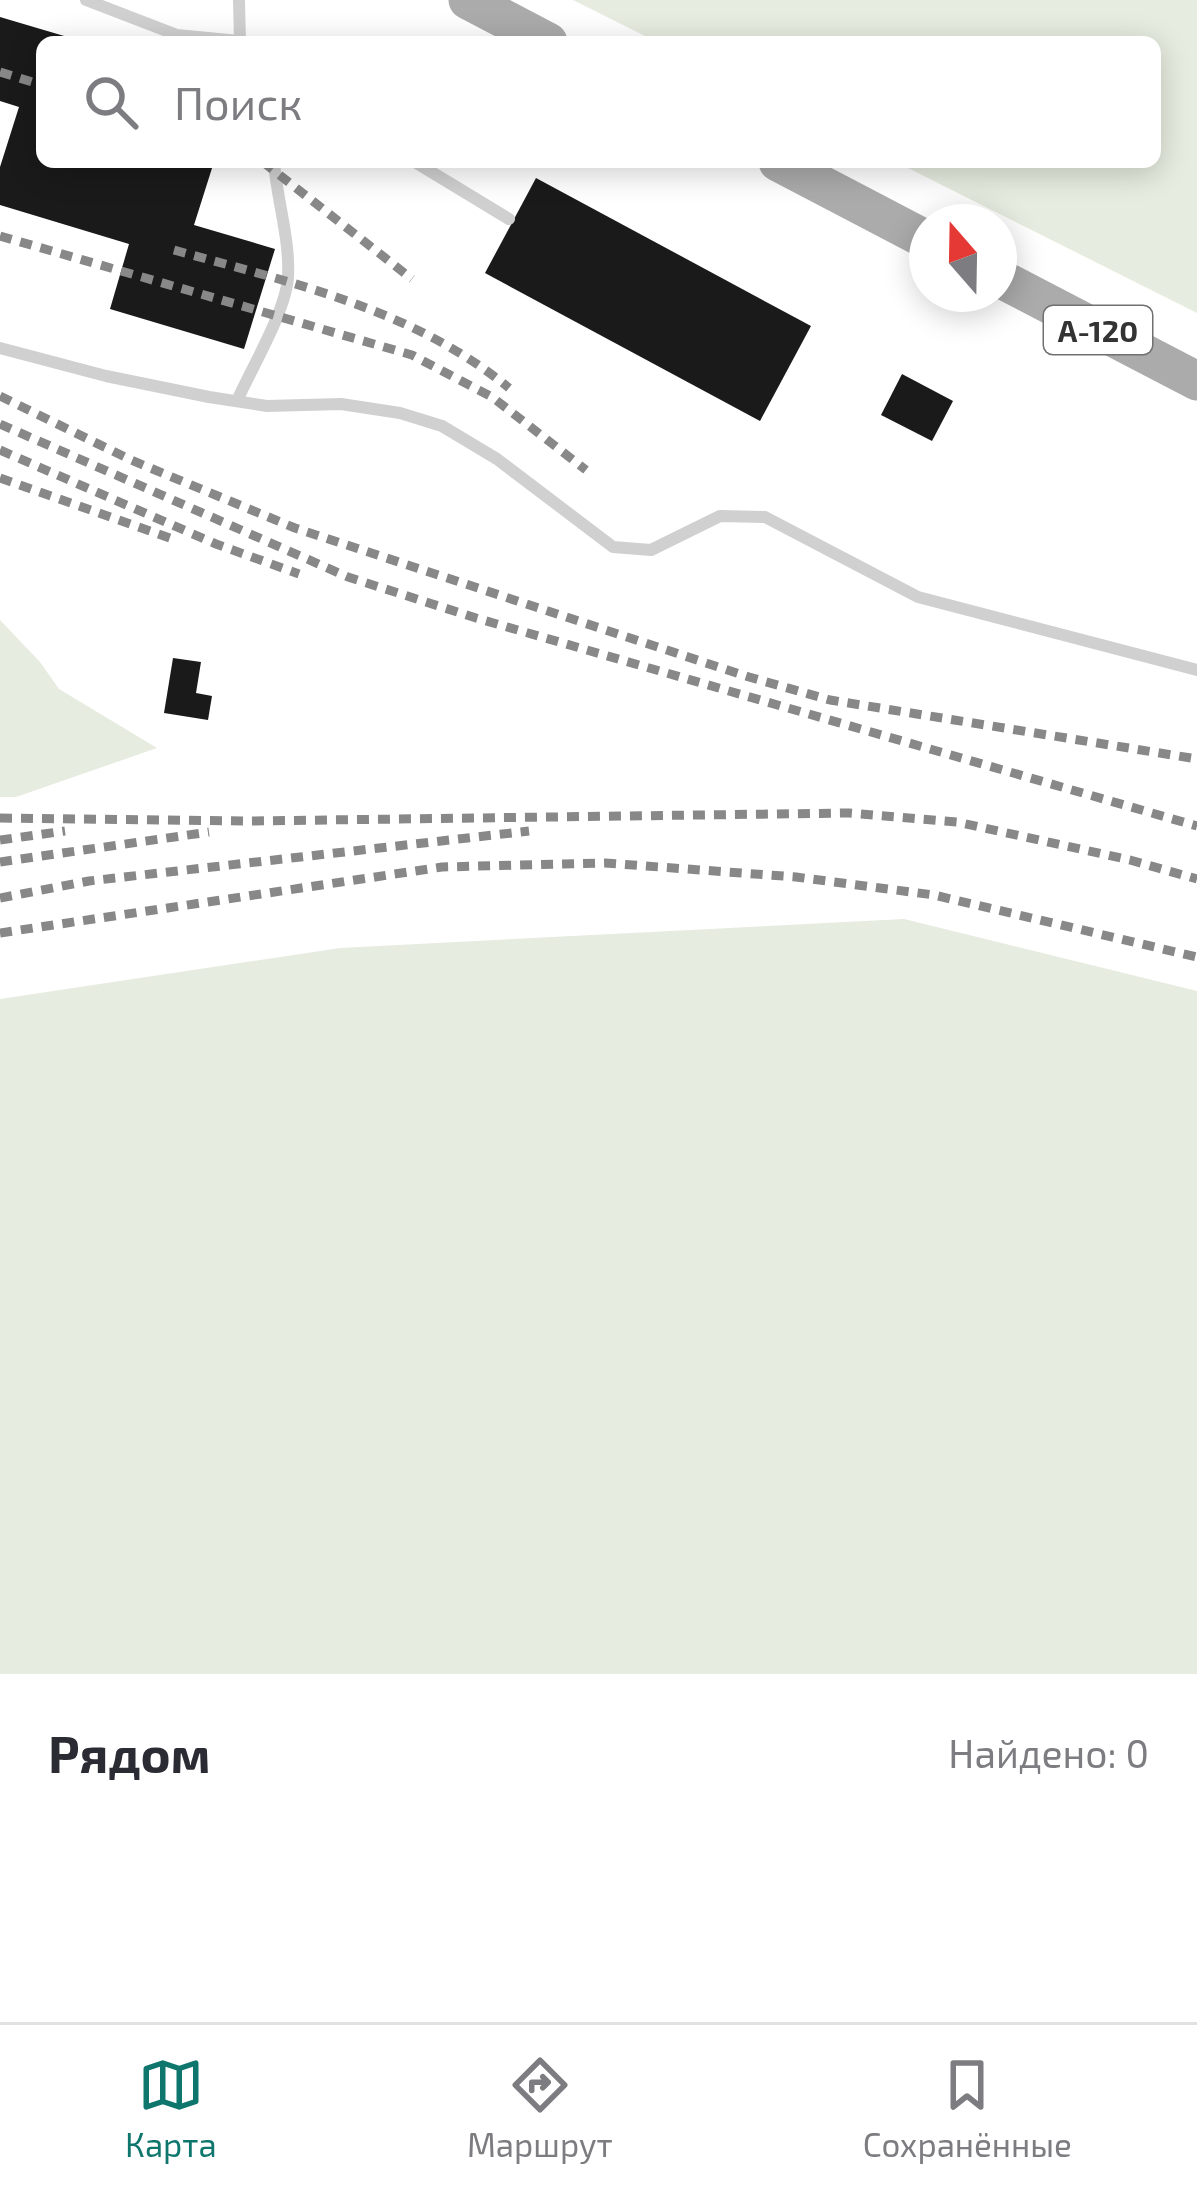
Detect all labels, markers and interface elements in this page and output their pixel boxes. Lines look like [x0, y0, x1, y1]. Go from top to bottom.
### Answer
search box [36, 36, 1161, 168]
icon: search [78, 69, 144, 135]
text: Поиск [174, 75, 302, 129]
north arrow [909, 204, 1017, 312]
road number: А-120 [1044, 306, 1152, 354]
text: Рядом [48, 1722, 211, 1783]
text: Найдено: 0 [948, 1729, 1149, 1776]
tab: Карта [125, 2052, 217, 2164]
tab: Маршрут [467, 2052, 613, 2164]
tab: Сохранённые [863, 2052, 1072, 2164]

